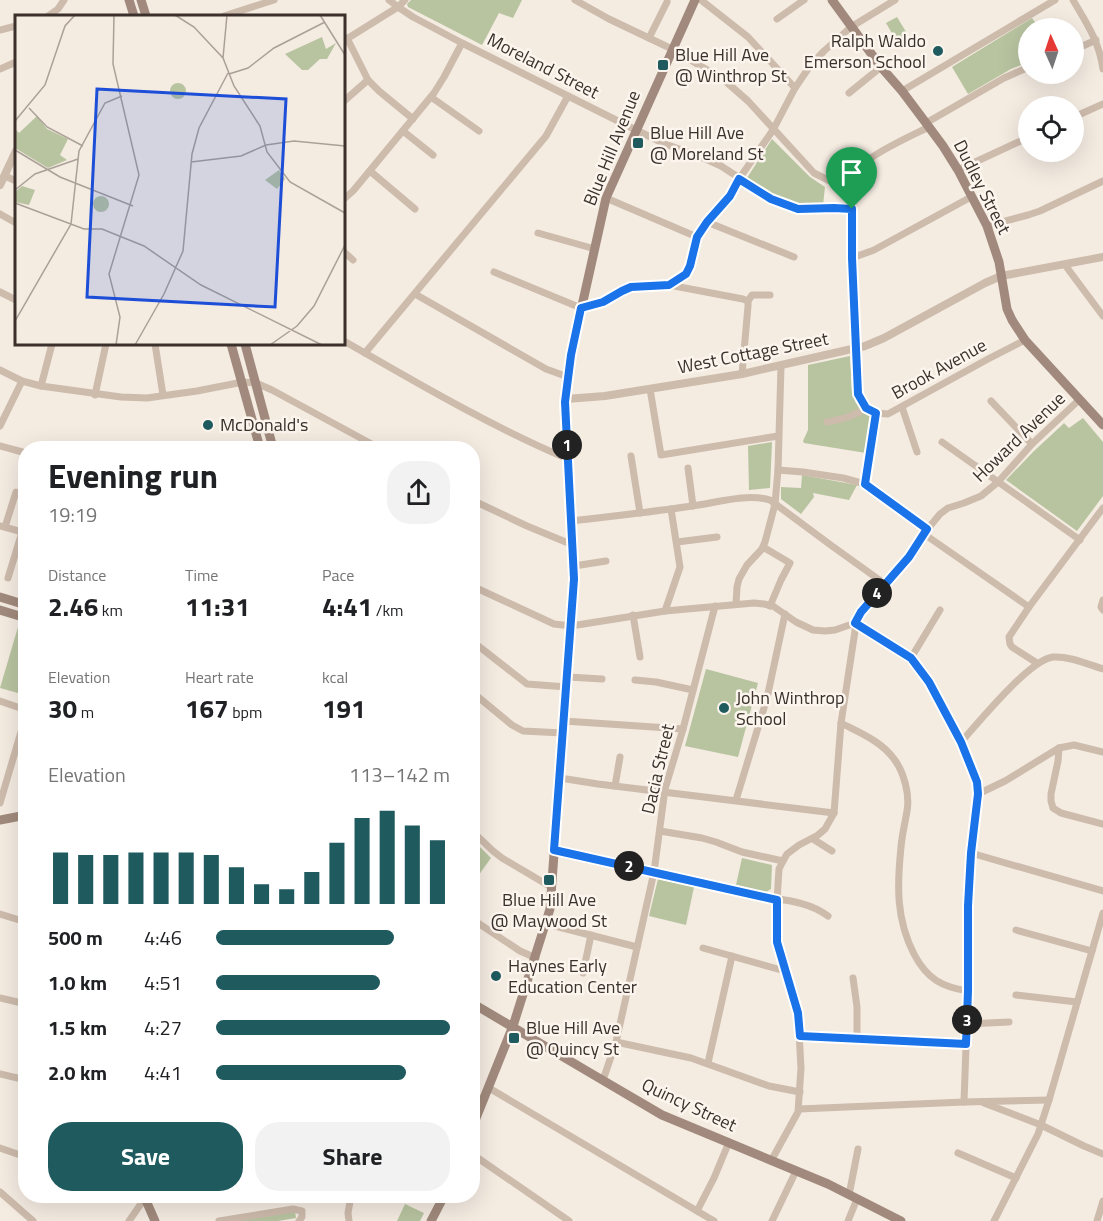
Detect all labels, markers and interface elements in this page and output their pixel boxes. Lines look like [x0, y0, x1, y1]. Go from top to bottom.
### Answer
inset map [15, 15, 345, 345]
north arrow [1018, 18, 1084, 84]
map controls [1018, 18, 1084, 162]
street label: Moreland Street [483, 26, 604, 106]
place label: Ralph Waldo Emerson School [804, 27, 926, 75]
place label: Blue Hill Ave @ Winthrop St [675, 41, 788, 89]
marker: Ralph Waldo Emerson School [931, 44, 945, 58]
marker: Blue Hill Ave @ Winthrop St [656, 58, 670, 72]
street label: Blue Hill Avenue [576, 86, 647, 210]
button: locate [1018, 96, 1084, 162]
place label: Blue Hill Ave @ Moreland St [650, 119, 764, 167]
street label: Dudley Street [947, 135, 1018, 239]
marker: Blue Hill Ave @ Moreland St [631, 136, 645, 150]
pin [826, 147, 877, 209]
icon: arrive [835, 156, 868, 189]
street label: West Cottage Street [675, 325, 831, 380]
street label: Brook Avenue [886, 331, 991, 406]
street label: Howard Avenue [966, 385, 1071, 488]
place label: McDonald's [220, 411, 308, 438]
marker: McDonald's [201, 418, 215, 432]
pin: 1 [552, 430, 582, 460]
text: 1 [563, 433, 571, 457]
text: Evening run [48, 451, 218, 501]
button: share [387, 461, 450, 524]
text: 19:19 [48, 499, 97, 530]
text: Distance [48, 563, 106, 587]
text: Time [185, 563, 218, 587]
text: Pace [322, 563, 354, 587]
pin: 4 [862, 578, 892, 608]
text: 4 [873, 581, 881, 605]
text: 2.46 [48, 587, 98, 626]
text: 11:31 [185, 587, 250, 626]
text: 4:41 [322, 587, 372, 626]
text: km [98, 598, 123, 622]
text: /km [372, 598, 404, 622]
text: Elevation [48, 665, 110, 689]
text: Heart rate [185, 665, 254, 689]
text: kcal [322, 665, 348, 689]
place label: John Winthrop School [736, 684, 844, 732]
text: 30 [48, 689, 77, 728]
text: 167 [185, 689, 229, 728]
text: 191 [322, 689, 366, 728]
text: m [77, 700, 94, 724]
text: bpm [229, 700, 262, 724]
marker: John Winthrop School [717, 701, 731, 715]
street label: Dacia Street [634, 720, 681, 817]
text: Elevation [48, 759, 126, 790]
text: 113–142 m [349, 759, 450, 790]
pin: 2 [614, 851, 644, 881]
text: 2 [625, 854, 633, 878]
marker: Blue Hill Ave @ Maywood St [542, 873, 556, 887]
place label: Blue Hill Ave @ Maywood St [491, 886, 608, 934]
text: 500 m [48, 922, 103, 953]
text: 4:46 [144, 922, 182, 953]
place label: Haynes Early Education Center [508, 952, 637, 1000]
text: 1.0 km [48, 967, 107, 998]
text: 4:51 [144, 967, 182, 998]
marker: Haynes Early Education Center [489, 969, 503, 983]
pin: 3 [952, 1005, 982, 1035]
text: 3 [963, 1008, 971, 1032]
text: 1.5 km [48, 1012, 107, 1043]
text: 4:27 [144, 1012, 182, 1043]
place label: Blue Hill Ave @ Quincy St [526, 1014, 620, 1062]
marker: Blue Hill Ave @ Quincy St [507, 1031, 521, 1045]
text: 2.0 km [48, 1057, 107, 1088]
text: 4:41 [144, 1057, 182, 1088]
street label: Quincy Street [637, 1071, 742, 1139]
button: Save [48, 1122, 243, 1191]
button: Share [255, 1122, 450, 1191]

